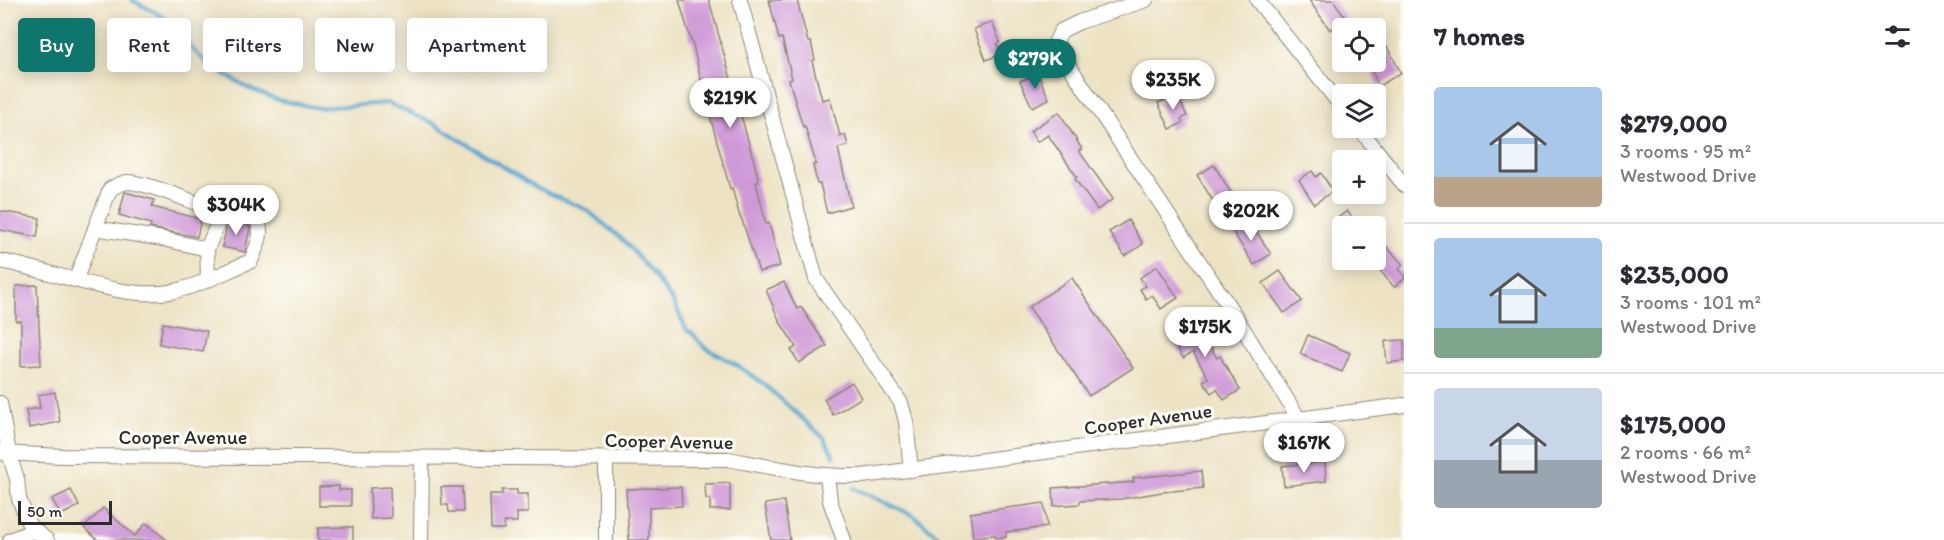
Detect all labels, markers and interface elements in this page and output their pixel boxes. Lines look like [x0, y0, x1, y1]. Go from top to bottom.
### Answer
chip: Buy [18, 18, 95, 72]
chip: Rent [107, 18, 191, 72]
chip: Filters [203, 18, 303, 72]
chip: New [315, 18, 395, 72]
chip: Apartment [407, 18, 547, 72]
map controls [1332, 18, 1386, 270]
button: locate [1332, 18, 1386, 72]
text: 7 homes [1434, 20, 1525, 52]
icon: filters [1881, 20, 1914, 53]
pin: $279K [993, 39, 1077, 90]
text: $279K [1008, 46, 1062, 70]
pin: $235K [1131, 60, 1215, 111]
text: $235K [1146, 67, 1200, 91]
pin: $219K [688, 78, 772, 129]
button: layers [1332, 84, 1386, 138]
text: $219K [703, 85, 757, 109]
text: $279,000 [1620, 107, 1728, 139]
icon: home [1482, 111, 1554, 183]
text: 3 rooms · 95 m² [1620, 139, 1751, 163]
button: + [1332, 150, 1386, 204]
text: Westwood Drive [1620, 163, 1756, 187]
pin: $304K [194, 185, 278, 236]
pin: $202K [1209, 191, 1293, 242]
text: $304K [207, 192, 265, 216]
text: $202K [1223, 198, 1279, 222]
button: − [1332, 216, 1386, 270]
text: $235,000 [1620, 258, 1729, 290]
icon: home [1482, 262, 1554, 334]
text: 3 rooms · 101 m² [1620, 290, 1761, 314]
pin: $175K [1163, 307, 1247, 358]
text: $175K [1179, 314, 1231, 338]
text: Westwood Drive [1620, 314, 1756, 338]
street label: Cooper Avenue [1082, 398, 1214, 440]
text: $175,000 [1620, 408, 1726, 440]
icon: home [1482, 412, 1554, 484]
pin: $167K [1262, 423, 1346, 474]
street label: Cooper Avenue [119, 425, 247, 449]
street label: Cooper Avenue [604, 428, 734, 454]
text: $167K [1278, 430, 1330, 454]
text: 2 rooms · 66 m² [1620, 440, 1751, 464]
text: Westwood Drive [1620, 464, 1756, 488]
scale bar [18, 498, 112, 526]
text: 50 m [27, 502, 62, 521]

